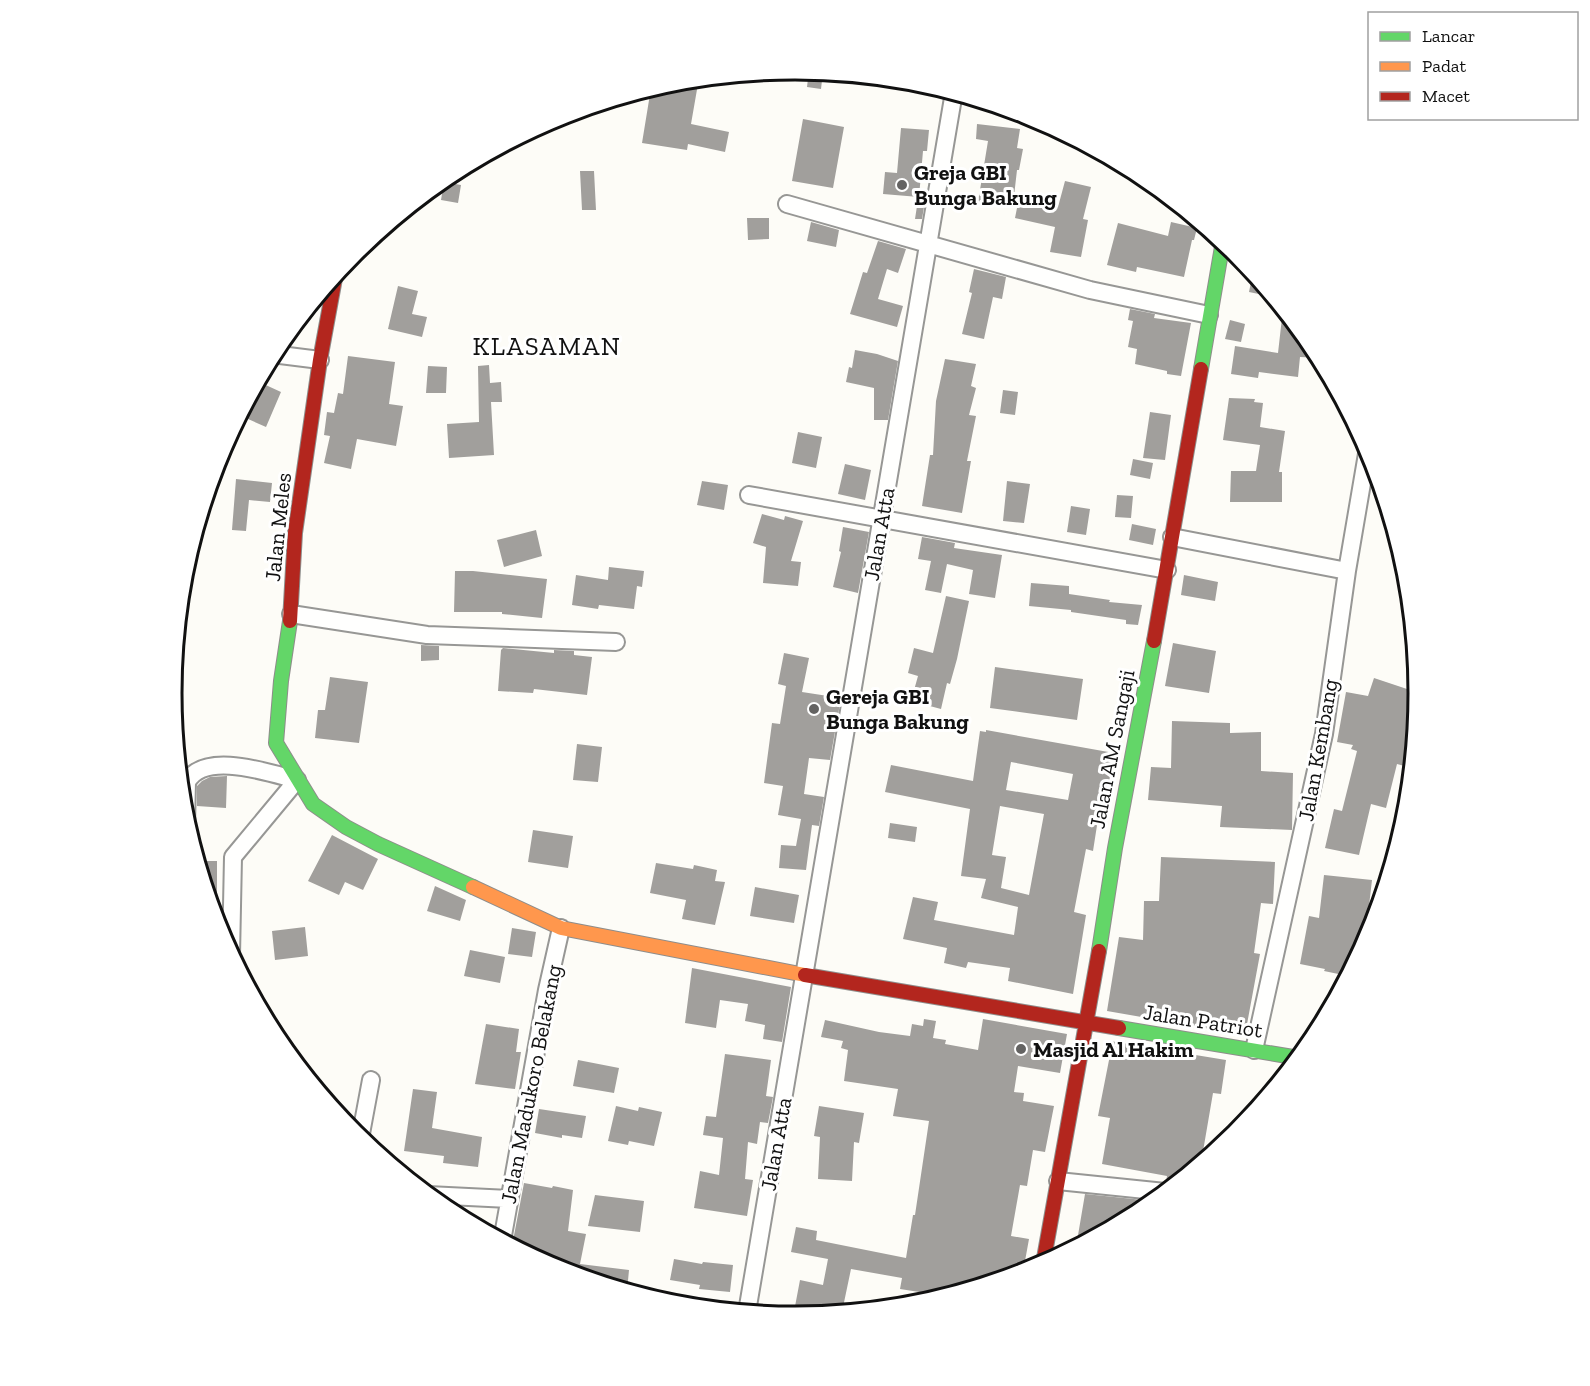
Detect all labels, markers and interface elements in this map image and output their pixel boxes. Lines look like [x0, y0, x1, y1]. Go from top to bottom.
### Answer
legend [1368, 12, 1578, 120]
text: Lancar [1422, 25, 1475, 47]
text: Padat [1422, 55, 1466, 77]
text: Macet [1422, 85, 1470, 107]
place label: Greja GBI Bunga Bakung [914, 159, 1057, 211]
marker: Greja GBI Bunga Bakung [895, 178, 909, 192]
district label: KLASAMAN [473, 330, 621, 362]
street label: Jalan Meles [259, 471, 297, 583]
street label: Jalan Atta [858, 485, 901, 583]
street label: Jalan AM Sangaji [1083, 667, 1141, 831]
street label: Jalan Kembang [1292, 677, 1344, 823]
place label: Gereja GBI Bunga Bakung [826, 683, 969, 735]
marker: Gereja GBI Bunga Bakung [807, 702, 821, 716]
street label: Jalan Madukoro Belakang [495, 962, 567, 1206]
street label: Jalan Patriot [1141, 998, 1265, 1044]
place label: Masjid Al Hakim [1033, 1036, 1194, 1063]
marker: Masjid Al Hakim [1014, 1042, 1028, 1056]
street label: Jalan Atta [755, 1095, 798, 1193]

